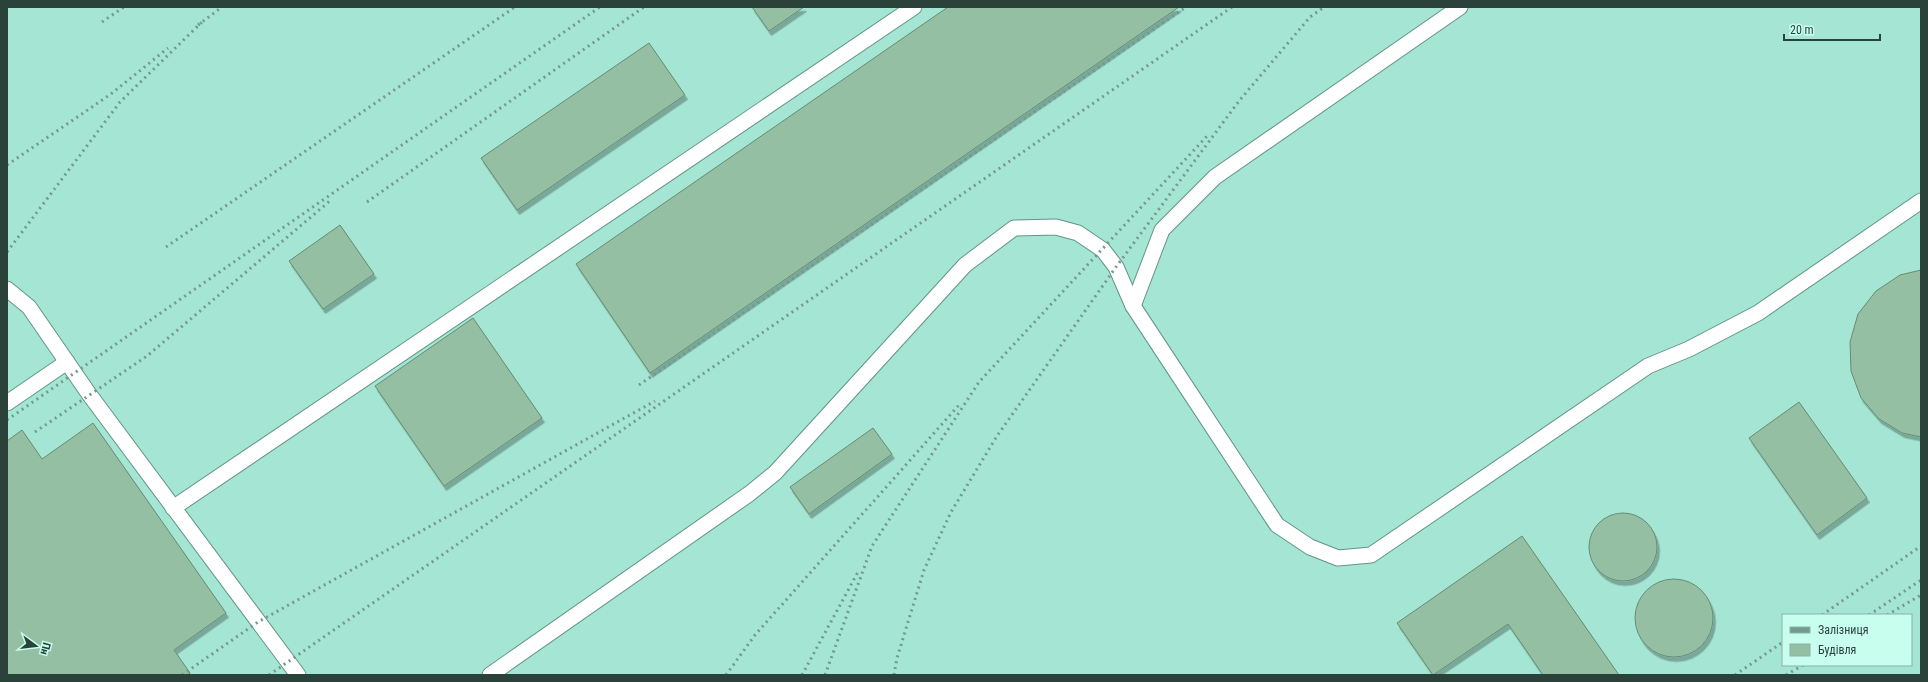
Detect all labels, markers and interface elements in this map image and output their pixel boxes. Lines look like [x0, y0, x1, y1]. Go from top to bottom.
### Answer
scale bar [1784, 16, 1880, 42]
text: 20 m [1790, 23, 1814, 37]
legend [1782, 614, 1912, 666]
text: Залізниця [1818, 623, 1869, 637]
north arrow [16, 626, 56, 666]
text: Пн [37, 641, 53, 656]
text: Будівля [1818, 643, 1856, 657]

